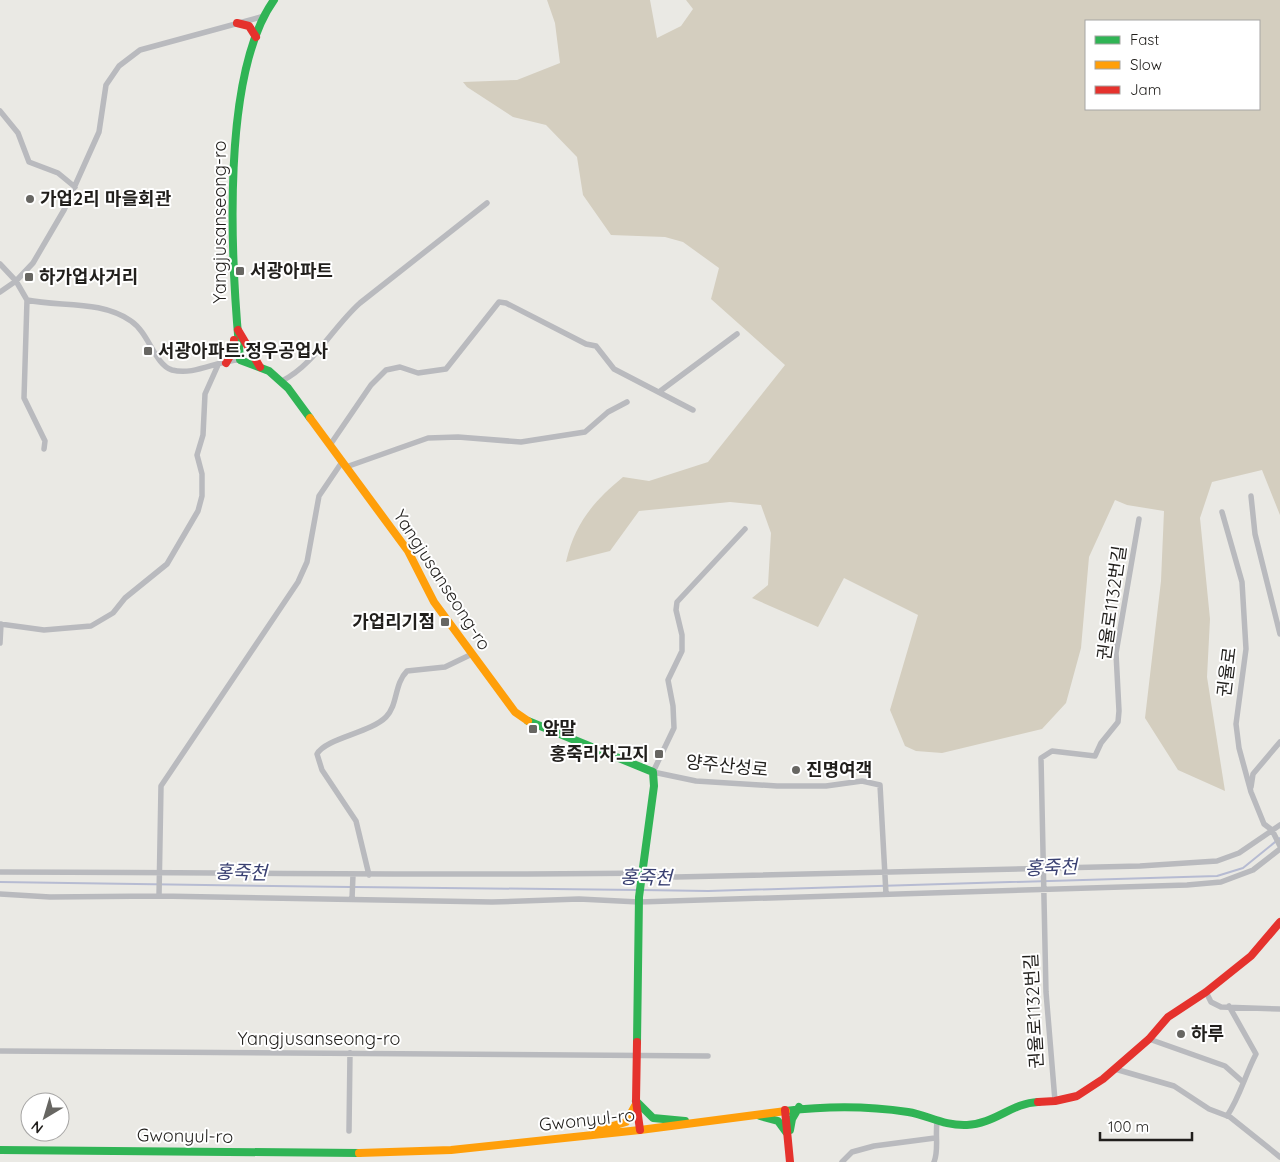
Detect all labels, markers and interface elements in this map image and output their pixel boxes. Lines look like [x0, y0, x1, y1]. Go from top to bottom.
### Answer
legend [1085, 20, 1260, 110]
text: Fast [1130, 30, 1159, 49]
text: Slow [1130, 55, 1162, 74]
text: Jam [1130, 80, 1161, 99]
street label: Yangjusanseong-ro [208, 141, 231, 303]
place label: 가업2리 마을회관 [40, 187, 172, 210]
marker: 가업2리 마을회관 [24, 193, 36, 205]
place label: 서광아파트 [250, 259, 333, 282]
place label: 하가업사거리 [39, 265, 138, 288]
marker: 서광아파트 [234, 265, 246, 277]
marker: 하가업사거리 [23, 271, 35, 283]
place label: 서광아파트.정우공업사 [158, 339, 329, 362]
marker: 서광아파트.정우공업사 [142, 345, 154, 357]
street label: Yangjusanseong-ro [388, 505, 496, 654]
street label: 권율로1132번길 [1092, 544, 1131, 662]
place label: 가업리기점 [352, 610, 435, 633]
marker: 가업리기점 [439, 616, 451, 628]
street label: 권율로 [1212, 646, 1241, 698]
place label: 앞말 [543, 717, 577, 740]
marker: 앞말 [527, 723, 539, 735]
place label: 홍죽리차고지 [550, 742, 649, 765]
marker: 홍죽리차고지 [653, 748, 665, 760]
street label: 양주산성로 [685, 750, 769, 781]
place label: 진명여객 [806, 758, 872, 781]
marker: 진명여객 [790, 764, 802, 776]
water label: 홍죽천 [1024, 854, 1079, 880]
water label: 홍죽천 [215, 860, 269, 884]
water label: 홍죽천 [620, 865, 674, 889]
street label: 권율로1132번길 [1019, 953, 1048, 1069]
place label: 하루 [1191, 1022, 1224, 1045]
street label: Yangjusanseong-ro [238, 1027, 400, 1050]
marker: 하루 [1175, 1028, 1187, 1040]
north arrow [20, 1092, 70, 1142]
street label: Gwonyul-ro [538, 1103, 636, 1136]
scale bar [1100, 1110, 1192, 1142]
text: N [27, 1117, 47, 1138]
text: 100 m [1108, 1117, 1149, 1136]
street label: Gwonyul-ro [137, 1123, 233, 1148]

